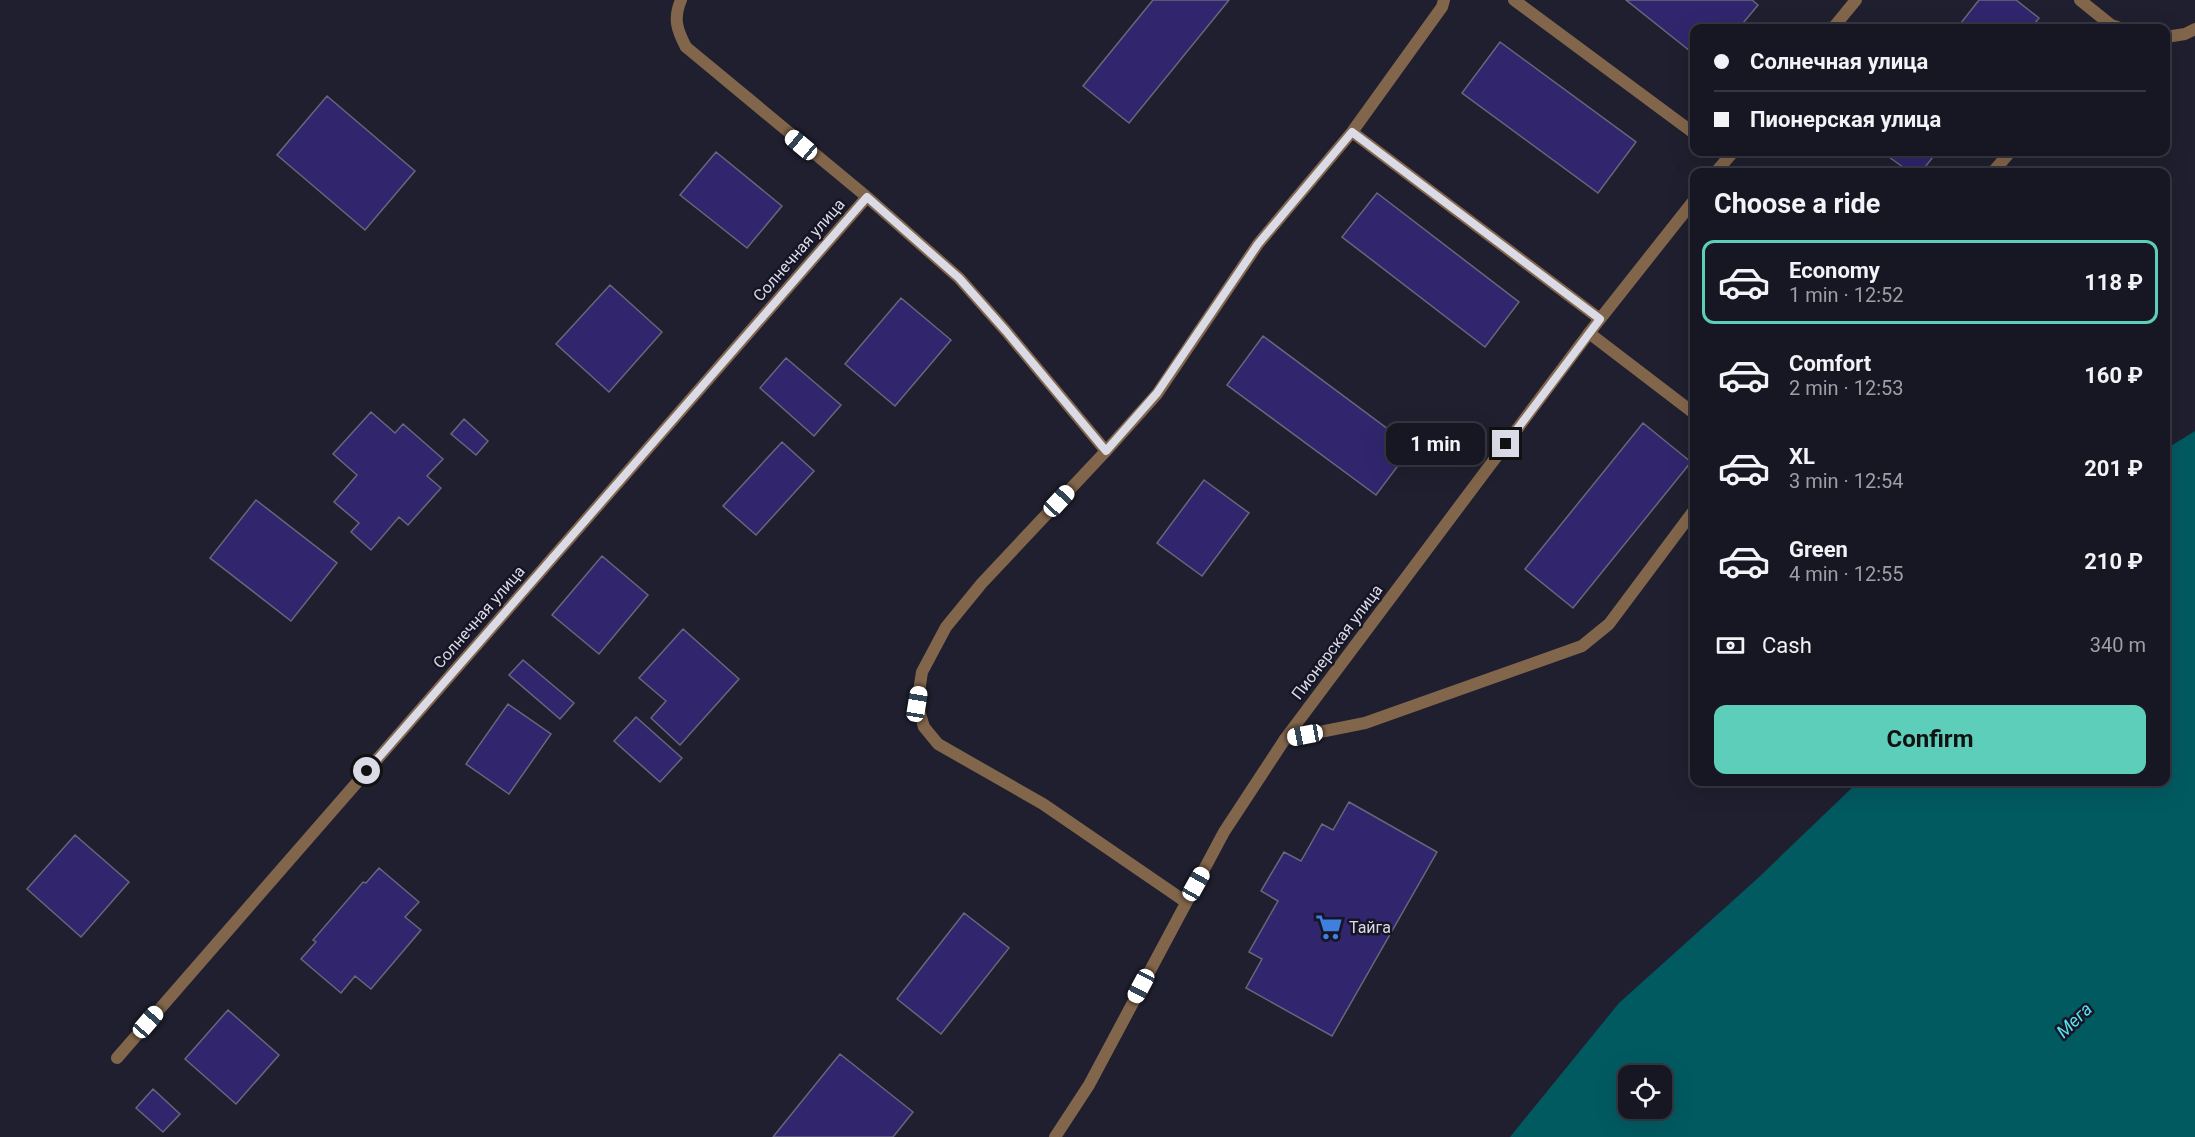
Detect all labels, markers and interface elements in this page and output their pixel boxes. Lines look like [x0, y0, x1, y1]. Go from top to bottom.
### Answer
text: Солнечная улица [1750, 49, 1928, 74]
text: Пионерская улица [1750, 107, 1941, 132]
car [781, 127, 821, 163]
text: Choose a ride [1714, 188, 1880, 220]
street label: Солнечная улица [749, 195, 849, 305]
icon: car [1717, 255, 1771, 309]
text: Economy [1789, 258, 1880, 283]
text: 118 ₽ [2084, 270, 2143, 295]
text: 1 min · 12:52 [1789, 283, 1904, 307]
icon: car [1717, 348, 1771, 402]
text: Comfort [1789, 351, 1871, 376]
text: 160 ₽ [2084, 363, 2143, 388]
text: 2 min · 12:53 [1789, 376, 1904, 400]
callout: 1 min [1386, 423, 1485, 465]
route end [1492, 430, 1519, 457]
text: 1 min [1410, 432, 1461, 456]
icon: car [1717, 441, 1771, 495]
text: XL [1789, 444, 1815, 469]
text: 201 ₽ [2084, 456, 2143, 481]
text: 3 min · 12:54 [1789, 469, 1904, 493]
car [1040, 482, 1078, 520]
icon: car [1717, 534, 1771, 588]
text: Green [1789, 537, 1848, 562]
text: 210 ₽ [2084, 549, 2143, 574]
street label: Солнечная улица [429, 562, 529, 672]
text: 4 min · 12:55 [1789, 562, 1904, 586]
street label: Пионерская улица [1288, 581, 1386, 703]
icon: cash [1714, 629, 1747, 662]
text: Cash [1762, 633, 1812, 658]
text: 340 m [2090, 633, 2146, 657]
car [905, 685, 929, 723]
button: Confirm [1714, 705, 2146, 774]
car [1286, 723, 1324, 747]
route start [353, 757, 380, 784]
car [1179, 864, 1213, 904]
supermarket icon: Тайга [1314, 912, 1344, 942]
place label: Тайга [1349, 918, 1391, 937]
car [1125, 966, 1157, 1006]
water label: Мега [2052, 998, 2096, 1042]
car [129, 1003, 167, 1041]
map controls [1618, 1065, 1672, 1119]
button: locate [1618, 1065, 1672, 1119]

